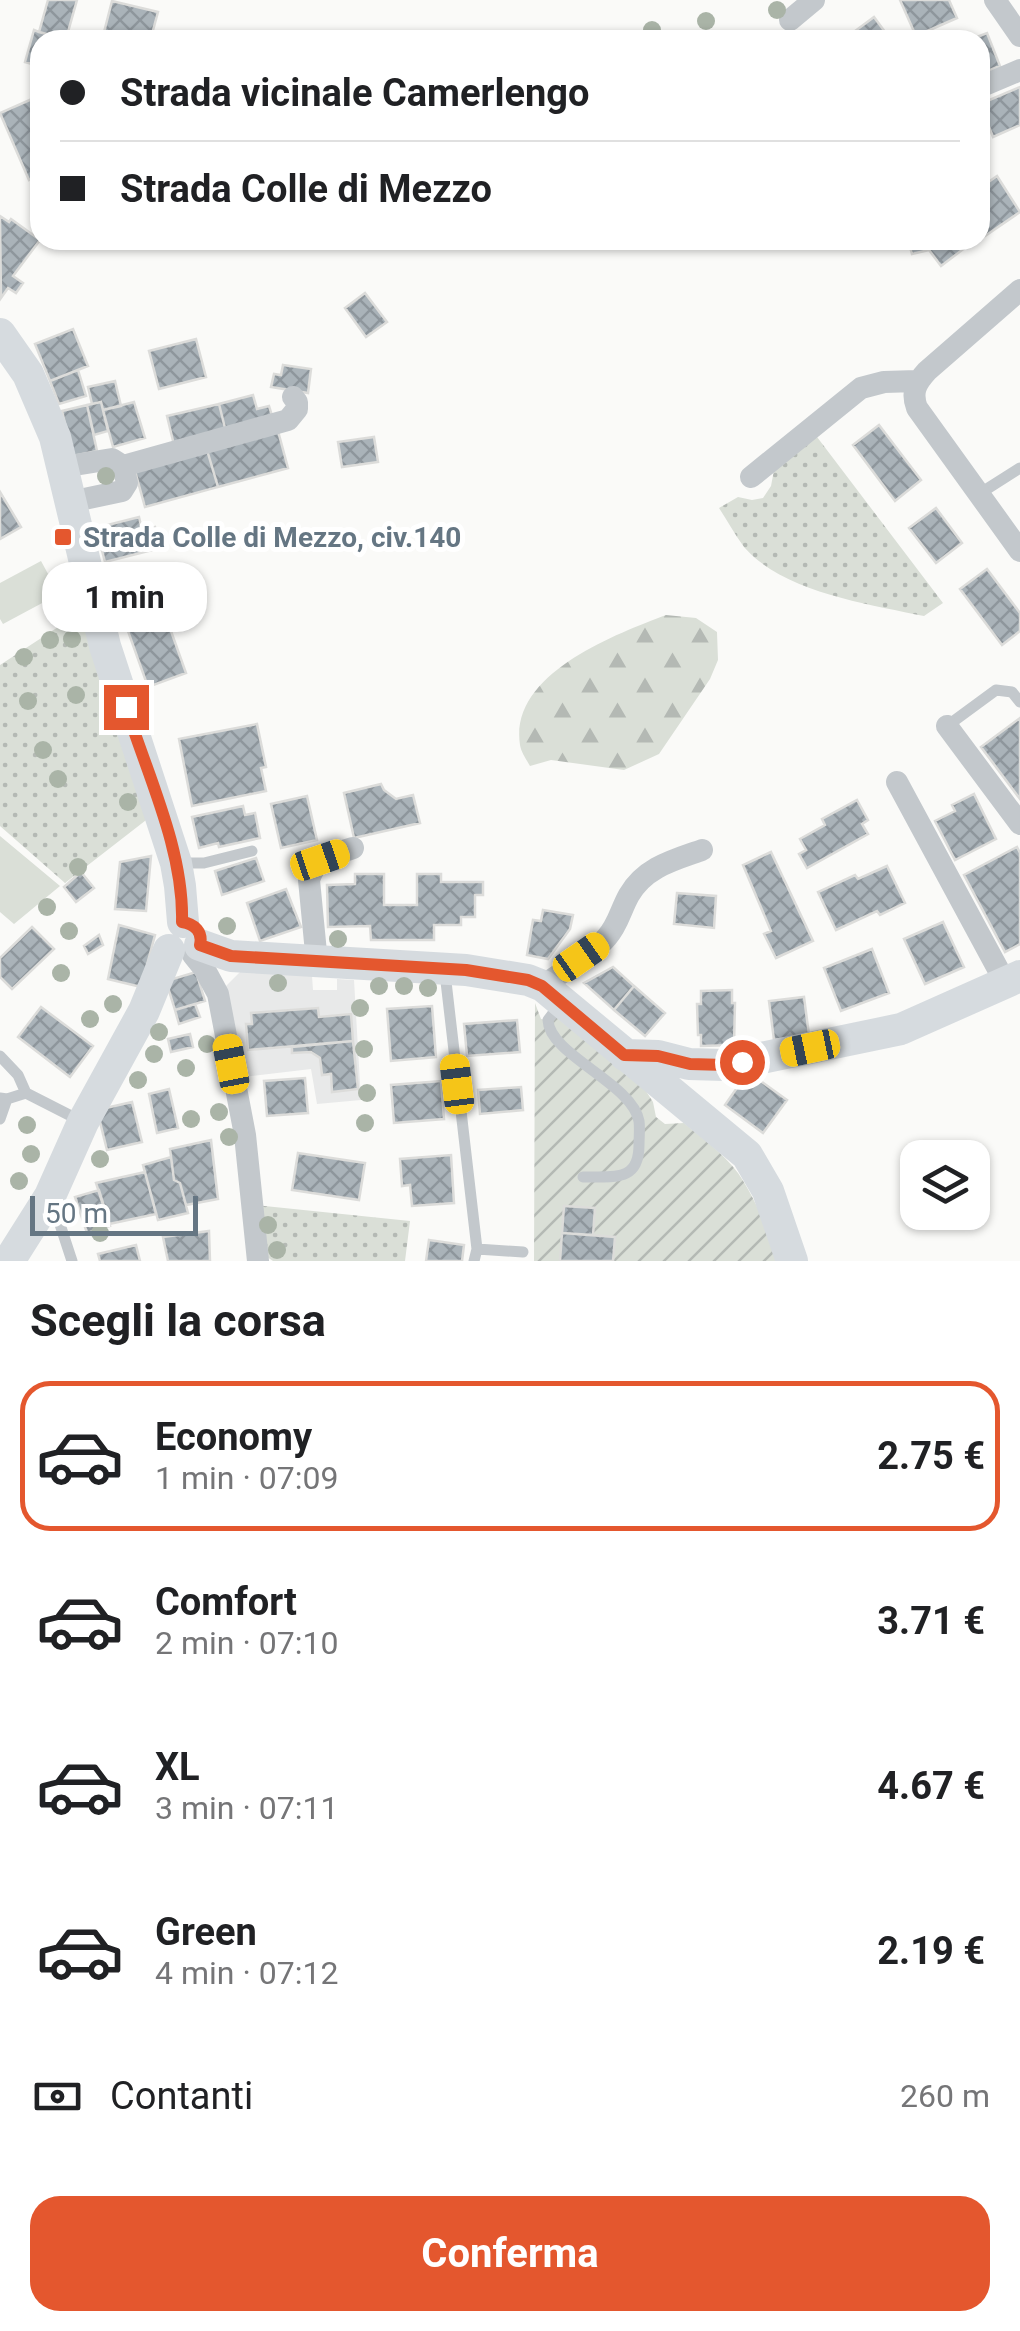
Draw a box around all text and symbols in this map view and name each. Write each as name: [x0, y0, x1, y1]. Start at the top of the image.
text: Strada vicinale Camerlengo: [120, 71, 589, 115]
text: Strada Colle di Mezzo: [120, 167, 492, 211]
place label: Strada Colle di Mezzo, civ.140: [83, 521, 461, 554]
marker: Strada Colle di Mezzo, civ.140: [52, 526, 74, 548]
callout: 1 min: [44, 562, 208, 632]
text: 1 min: [84, 578, 165, 616]
route end: [104, 685, 149, 730]
car: [287, 836, 353, 884]
car: [548, 928, 614, 986]
car: [778, 1027, 842, 1069]
car: [211, 1032, 251, 1096]
route start: [720, 1040, 765, 1085]
car: [438, 1052, 476, 1116]
map controls: [900, 1140, 990, 1230]
button: layers: [900, 1140, 990, 1230]
scale bar: [30, 1191, 198, 1236]
text: 50 m: [45, 1197, 108, 1230]
text: Scegli la corsa: [30, 1294, 326, 1347]
icon: car: [35, 1411, 125, 1501]
text: Economy: [155, 1415, 312, 1459]
text: 2.75 €: [877, 1434, 985, 1478]
text: 1 min · 07:09: [155, 1459, 338, 1497]
icon: car: [35, 1576, 125, 1666]
text: Comfort: [155, 1580, 297, 1624]
text: 3.71 €: [877, 1599, 985, 1643]
text: 2 min · 07:10: [155, 1624, 338, 1662]
icon: car: [35, 1741, 125, 1831]
text: XL: [155, 1745, 200, 1789]
text: 4.67 €: [877, 1764, 985, 1808]
text: 3 min · 07:11: [155, 1789, 338, 1827]
icon: car: [35, 1906, 125, 1996]
text: Green: [155, 1910, 257, 1954]
text: 2.19 €: [877, 1929, 985, 1973]
text: 4 min · 07:12: [155, 1954, 338, 1992]
icon: cash: [30, 2069, 85, 2124]
text: Contanti: [110, 2074, 253, 2118]
text: 260 m: [900, 2077, 990, 2115]
button: Conferma: [30, 2196, 990, 2311]

